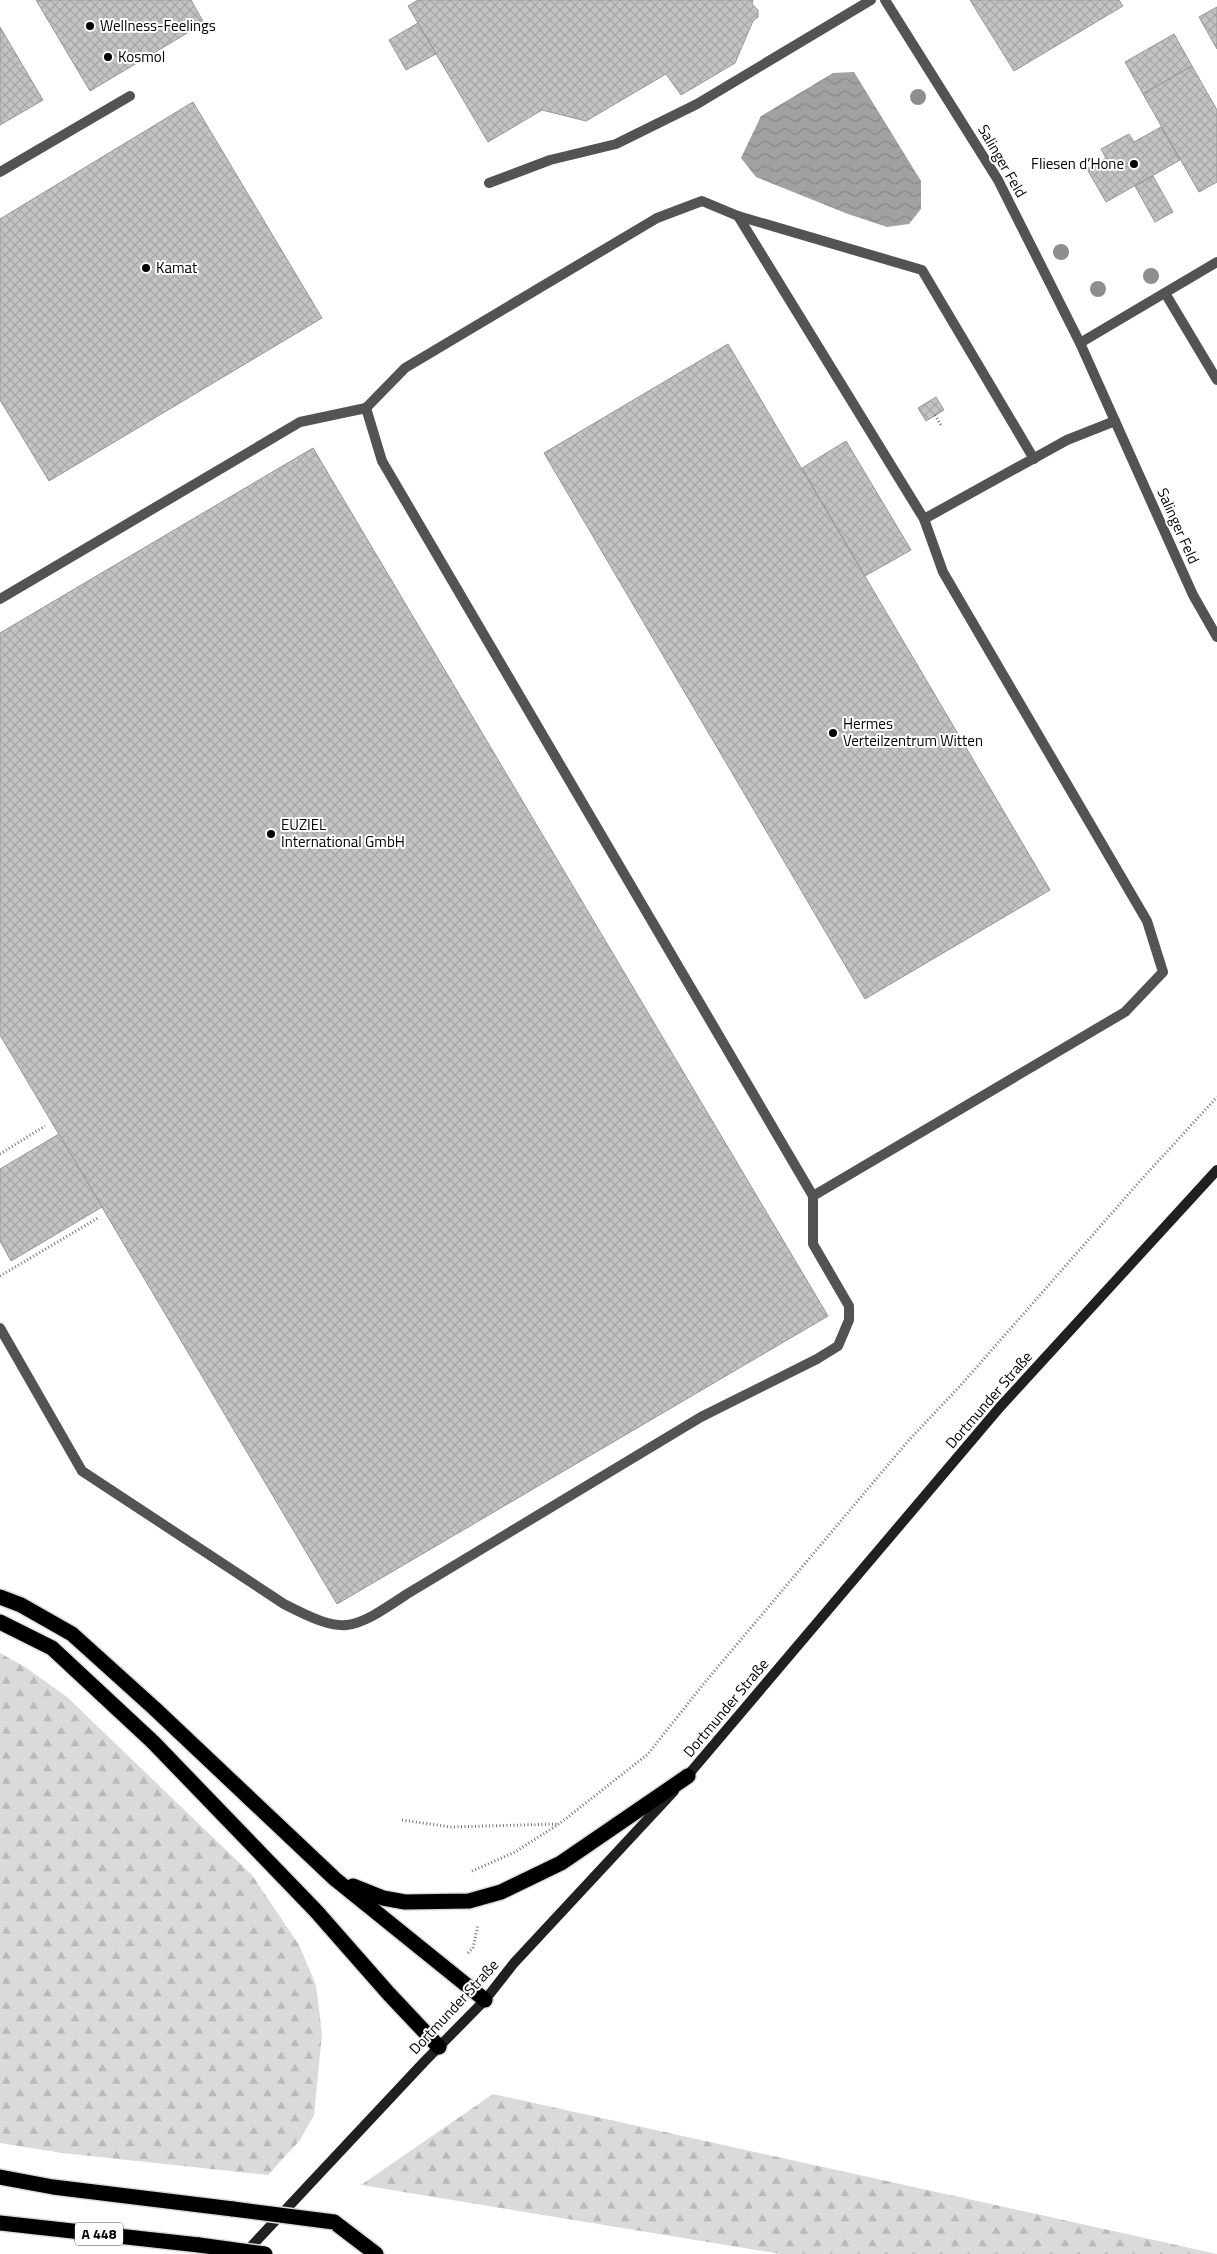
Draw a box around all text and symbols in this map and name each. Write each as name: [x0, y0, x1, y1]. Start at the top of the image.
place label: Wellness-Feelings: [100, 14, 216, 37]
marker: Wellness-Feelings: [84, 20, 96, 32]
place label: Kosmol: [118, 45, 165, 68]
marker: Kosmol: [102, 51, 114, 63]
street label: Salinger Feld: [972, 120, 1033, 201]
place label: Fliesen d’Hone: [1031, 152, 1124, 175]
marker: Fliesen d’Hone: [1128, 158, 1140, 170]
place label: Kamat: [156, 256, 198, 279]
marker: Kamat: [140, 262, 152, 274]
street label: Salinger Feld: [1152, 484, 1205, 567]
place label: Hermes Verteilzentrum Witten: [843, 712, 983, 752]
marker: Hermes Verteilzentrum Witten: [827, 727, 839, 739]
place label: EUZIEL International GmbH: [281, 813, 405, 853]
marker: EUZIEL International GmbH: [265, 828, 277, 840]
street label: Dortmunder Straße: [940, 1346, 1038, 1454]
street label: Dortmunder Straße: [677, 1653, 774, 1762]
street label: Dortmunder Straße: [403, 1954, 504, 2059]
road number: A 448: [75, 2222, 123, 2246]

